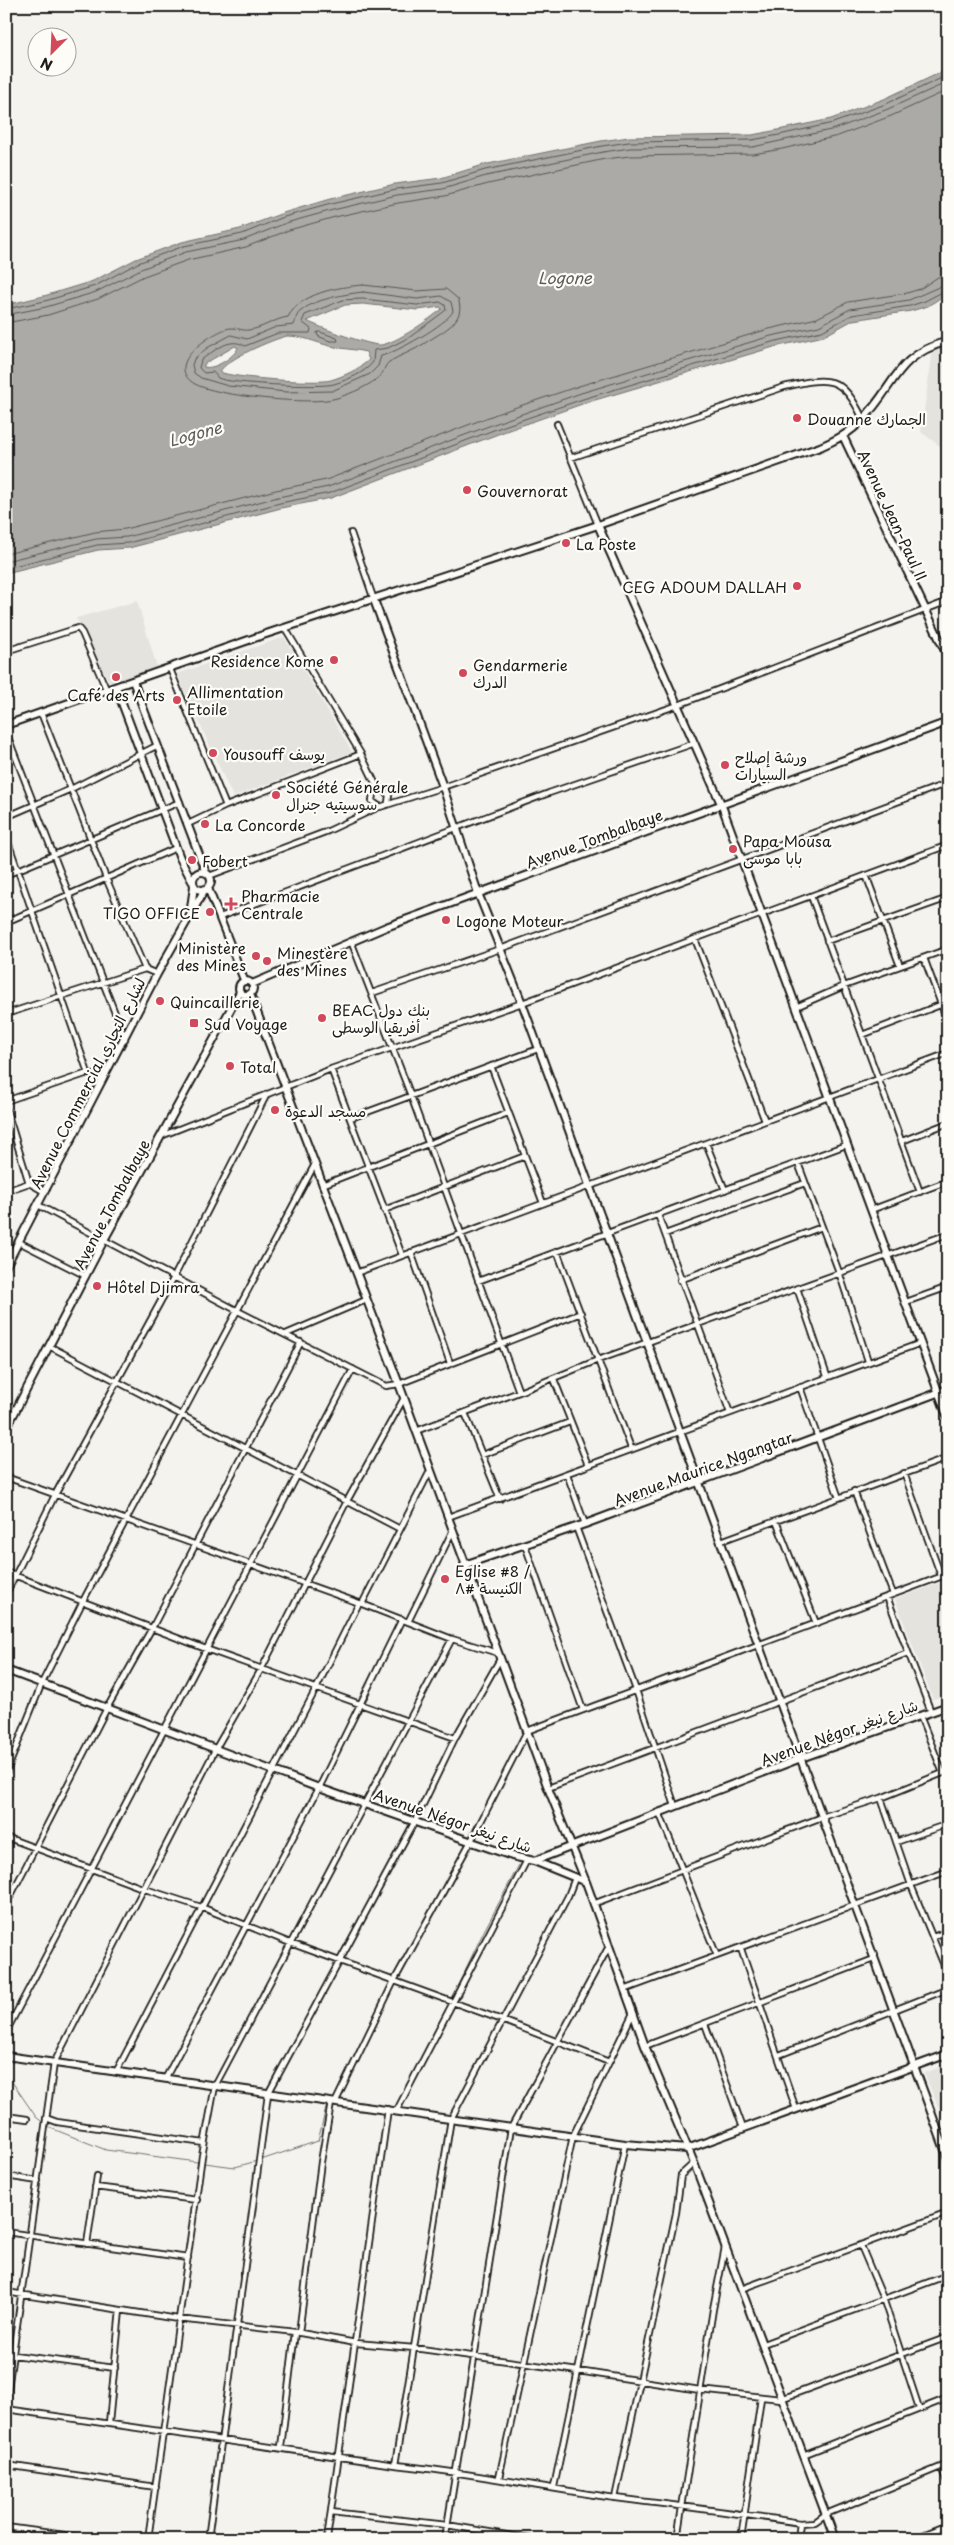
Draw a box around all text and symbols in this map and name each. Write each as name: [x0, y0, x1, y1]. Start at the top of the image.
north arrow: [28, 28, 78, 78]
text: N: [37, 52, 56, 76]
water label: Logone: [538, 265, 593, 289]
place label: Douanne الجمارك: [807, 407, 926, 430]
marker: Douanne الجمارك: [791, 412, 803, 424]
water label: Logone: [166, 414, 225, 452]
street label: Avenue Jean-Paul II: [853, 446, 933, 584]
place label: Gouvernorat: [477, 479, 568, 502]
marker: Gouvernorat: [461, 484, 473, 496]
place label: La Poste: [576, 532, 636, 555]
marker: La Poste: [560, 537, 572, 549]
place label: CEG ADOUM DALLAH: [622, 575, 787, 598]
marker: CEG ADOUM DALLAH: [791, 580, 803, 592]
place label: Residence Kome: [210, 649, 324, 672]
place label: Gendarmerie الدرك: [473, 653, 568, 693]
marker: Residence Kome: [328, 654, 340, 666]
marker: Gendarmerie الدرك: [457, 667, 469, 679]
marker: Café des Arts: [110, 671, 122, 683]
place label: Allimentation Etoile: [187, 680, 284, 720]
place label: Café des Arts: [67, 683, 165, 706]
marker: Allimentation Etoile: [171, 694, 183, 706]
place label: Yousouff يوسف: [223, 742, 325, 765]
place label: ورشة إصلاح السيارات: [735, 745, 807, 785]
marker: Yousouff يوسف: [207, 747, 219, 759]
marker: ورشة إصلاح السيارات: [719, 759, 731, 771]
place label: Société Générale سوسيتيه جنرال: [286, 775, 408, 815]
marker: Société Générale سوسيتيه جنرال: [270, 789, 282, 801]
street label: Avenue Tombalbaye: [522, 803, 666, 873]
place label: La Concorde: [215, 813, 305, 836]
marker: La Concorde: [199, 818, 211, 830]
place label: Papa Mousa بابا موسى: [743, 829, 832, 869]
marker: Papa Mousa بابا موسى: [727, 843, 739, 855]
place label: Fobert: [202, 849, 248, 872]
marker: Fobert: [186, 854, 198, 866]
place label: Pharmacie Centrale: [241, 884, 320, 924]
marker: Pharmacie Centrale: [225, 898, 237, 910]
place label: TIGO OFFICE: [103, 901, 200, 924]
marker: TIGO OFFICE: [204, 906, 216, 918]
place label: Logone Moteur: [456, 909, 564, 932]
marker: Logone Moteur: [440, 914, 452, 926]
place label: Ministère des Mines: [176, 936, 246, 976]
place label: Minestère des Mines: [277, 941, 348, 981]
marker: Ministère des Mines: [250, 950, 262, 962]
marker: Minestère des Mines: [261, 955, 273, 967]
street label: Avenue Commercial لشارع التجاري: [24, 973, 151, 1193]
place label: Quincaillerie: [170, 990, 260, 1013]
marker: Quincaillerie: [154, 995, 166, 1007]
place label: BEAC بنك دول أفريقيا الوسطى: [332, 998, 430, 1038]
place label: Sud Voyage: [204, 1012, 287, 1035]
marker: BEAC بنك دول أفريقيا الوسطى: [316, 1012, 328, 1024]
marker: Sud Voyage: [188, 1017, 200, 1029]
place label: Total: [240, 1055, 276, 1078]
marker: Total: [224, 1060, 236, 1072]
place label: مسجد الدعوة: [285, 1099, 366, 1122]
marker: مسجد الدعوة: [269, 1104, 281, 1116]
street label: Avenue Tombalbaye: [67, 1135, 155, 1273]
place label: Hôtel Djimra: [107, 1275, 200, 1298]
marker: Hôtel Djimra: [91, 1280, 103, 1292]
street label: Avenue Maurice Ngangtar: [610, 1425, 796, 1511]
place label: Eglise #8 / الكنيسة #٨: [455, 1559, 531, 1599]
marker: Eglise #8 / الكنيسة #٨: [439, 1573, 451, 1585]
street label: Avenue Négor شارع نيغر: [757, 1693, 921, 1771]
street label: Avenue Négor شارع نيغر: [371, 1782, 535, 1858]

